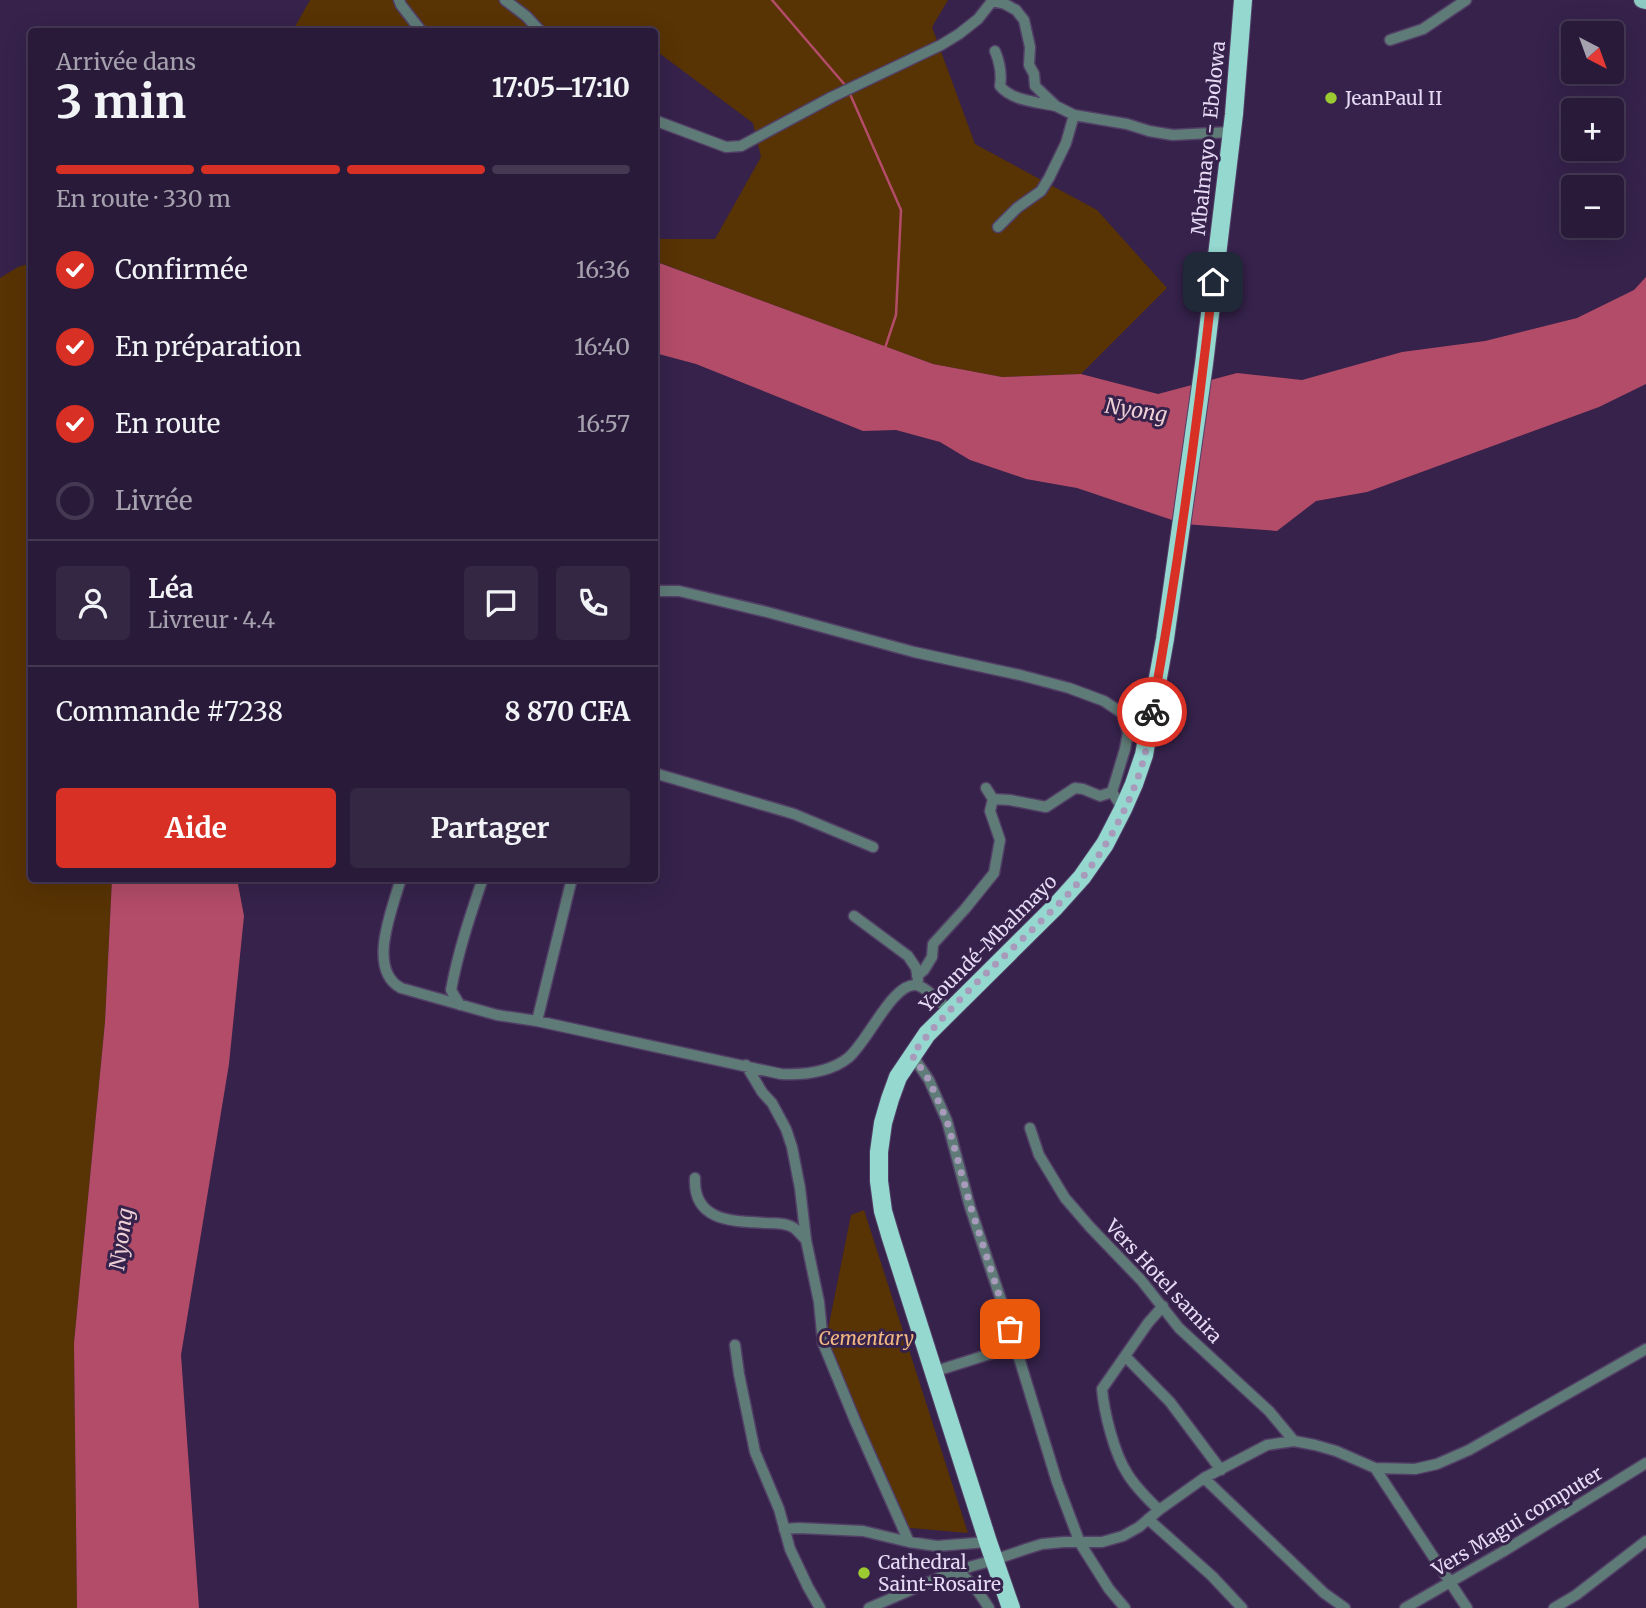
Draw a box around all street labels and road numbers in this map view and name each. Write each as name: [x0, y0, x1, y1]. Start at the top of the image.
street label: Mbalmayo - Ebolowa: [1186, 40, 1230, 236]
street label: Yaoundé-Mbalmayo: [914, 869, 1062, 1017]
street label: Vers Hotel samira: [1100, 1213, 1227, 1348]
street label: Vers Magui computer: [1427, 1460, 1607, 1582]

